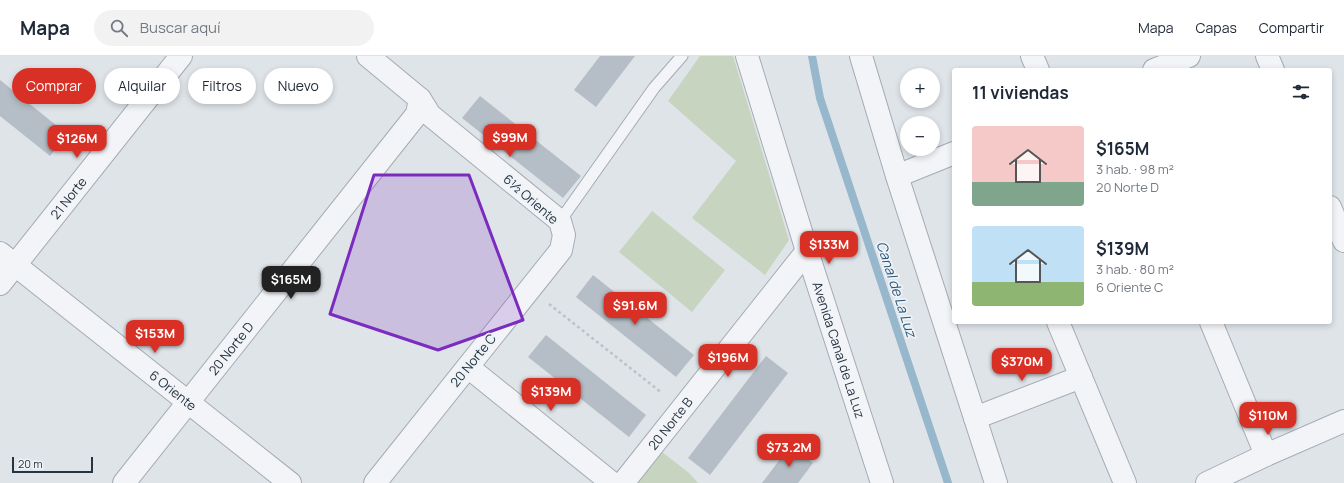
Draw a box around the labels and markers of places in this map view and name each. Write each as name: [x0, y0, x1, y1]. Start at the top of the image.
pin: $99M: [486, 124, 534, 158]
pin: $126M: [49, 125, 105, 159]
pin: $133M: [801, 231, 857, 265]
pin: $165M: [263, 266, 319, 300]
pin: $91.6M: [602, 292, 668, 326]
pin: $153M: [127, 320, 183, 354]
pin: $196M: [700, 344, 756, 378]
pin: $370M: [994, 348, 1050, 382]
pin: $139M: [523, 378, 579, 412]
pin: $110M: [1240, 402, 1296, 436]
pin: $73.2M: [756, 434, 822, 468]

